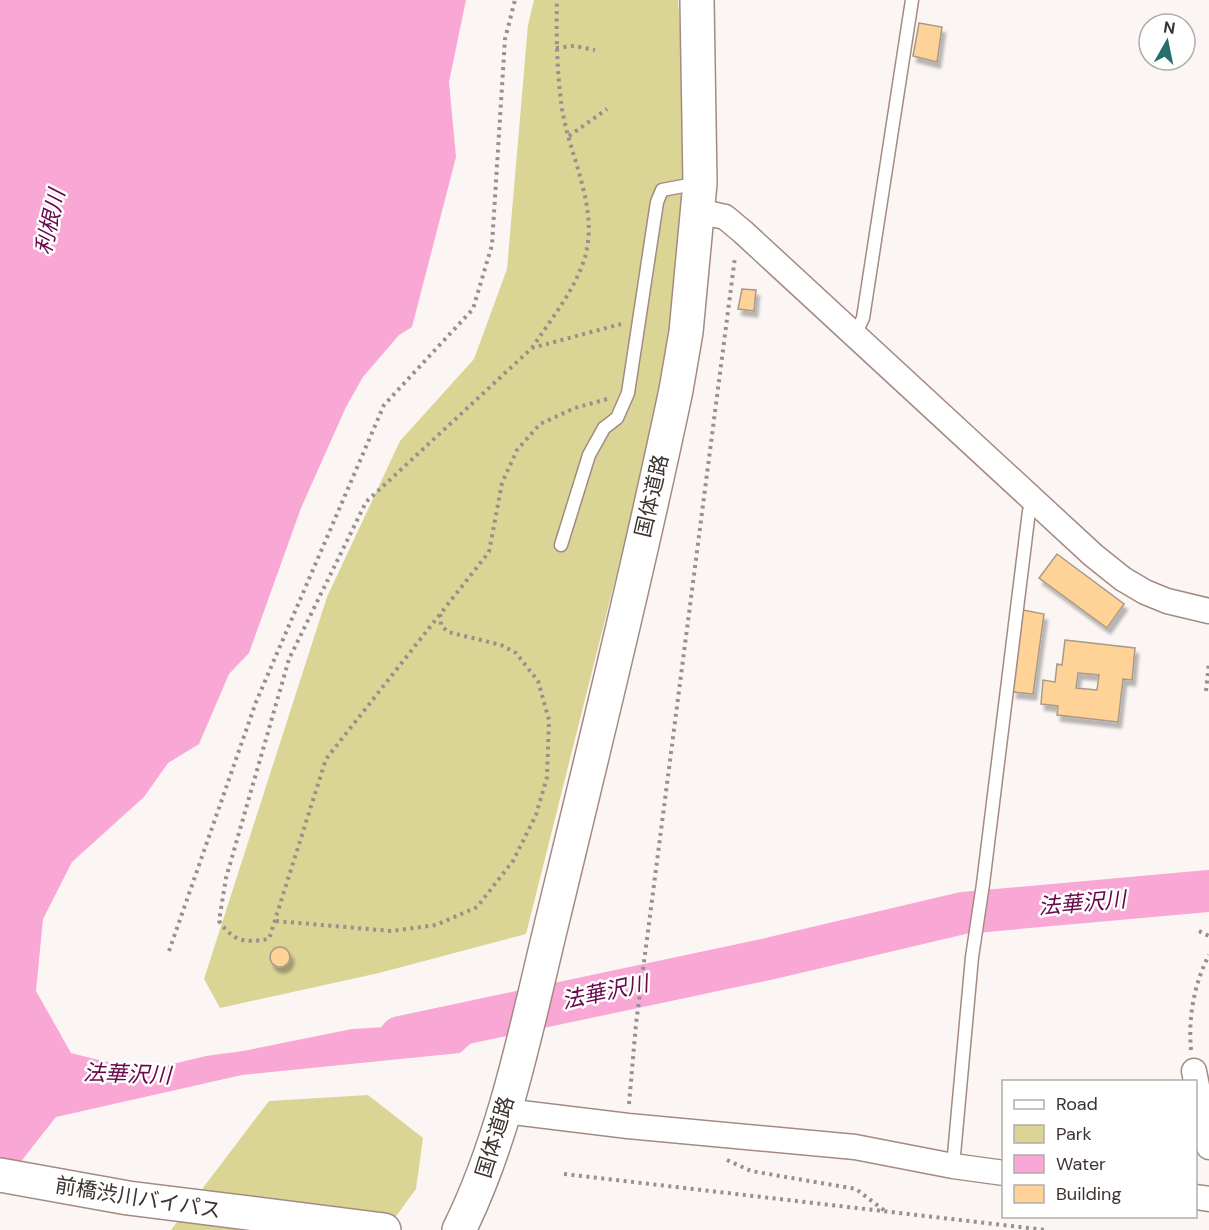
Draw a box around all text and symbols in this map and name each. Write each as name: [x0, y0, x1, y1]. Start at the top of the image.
north arrow: [1137, 12, 1197, 72]
text: N: [1162, 16, 1177, 39]
water label: 利根川: [28, 185, 72, 257]
street label: 国体道路: [629, 452, 675, 540]
water label: 法華沢川: [1037, 885, 1129, 921]
water label: 法華沢川: [559, 968, 653, 1015]
water label: 法華沢川: [83, 1058, 173, 1090]
legend: [1002, 1080, 1197, 1218]
text: Road: [1056, 1092, 1098, 1116]
street label: 国体道路: [469, 1093, 521, 1181]
text: Park: [1056, 1122, 1092, 1146]
text: Water: [1056, 1152, 1106, 1176]
street label: 前橋渋川バイパス: [53, 1171, 223, 1225]
text: Building: [1056, 1182, 1121, 1206]

